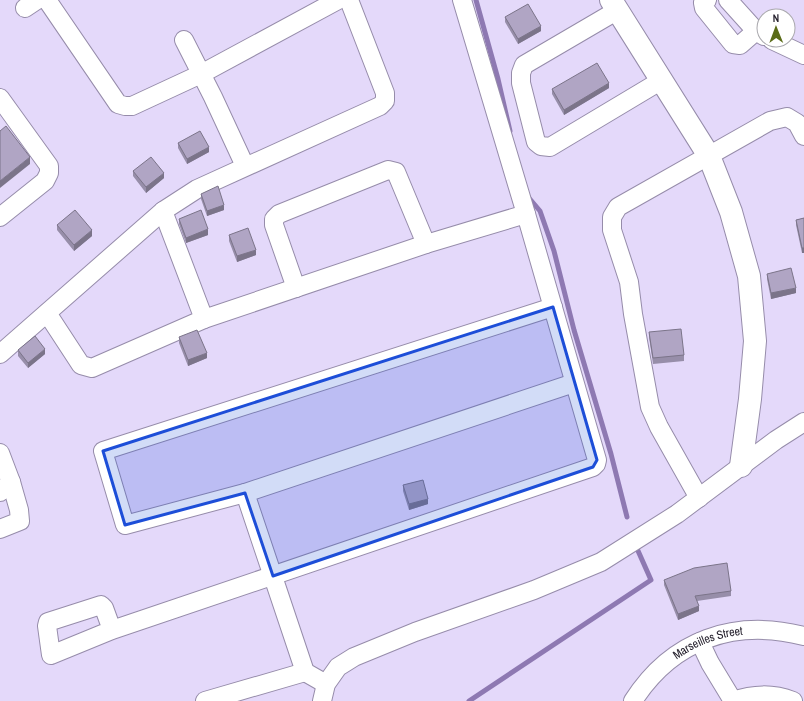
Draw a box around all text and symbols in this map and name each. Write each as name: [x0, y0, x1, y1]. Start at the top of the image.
north arrow: [756, 8, 796, 48]
text: N: [772, 11, 779, 25]
street label: Marseilles Street: [670, 623, 744, 663]

